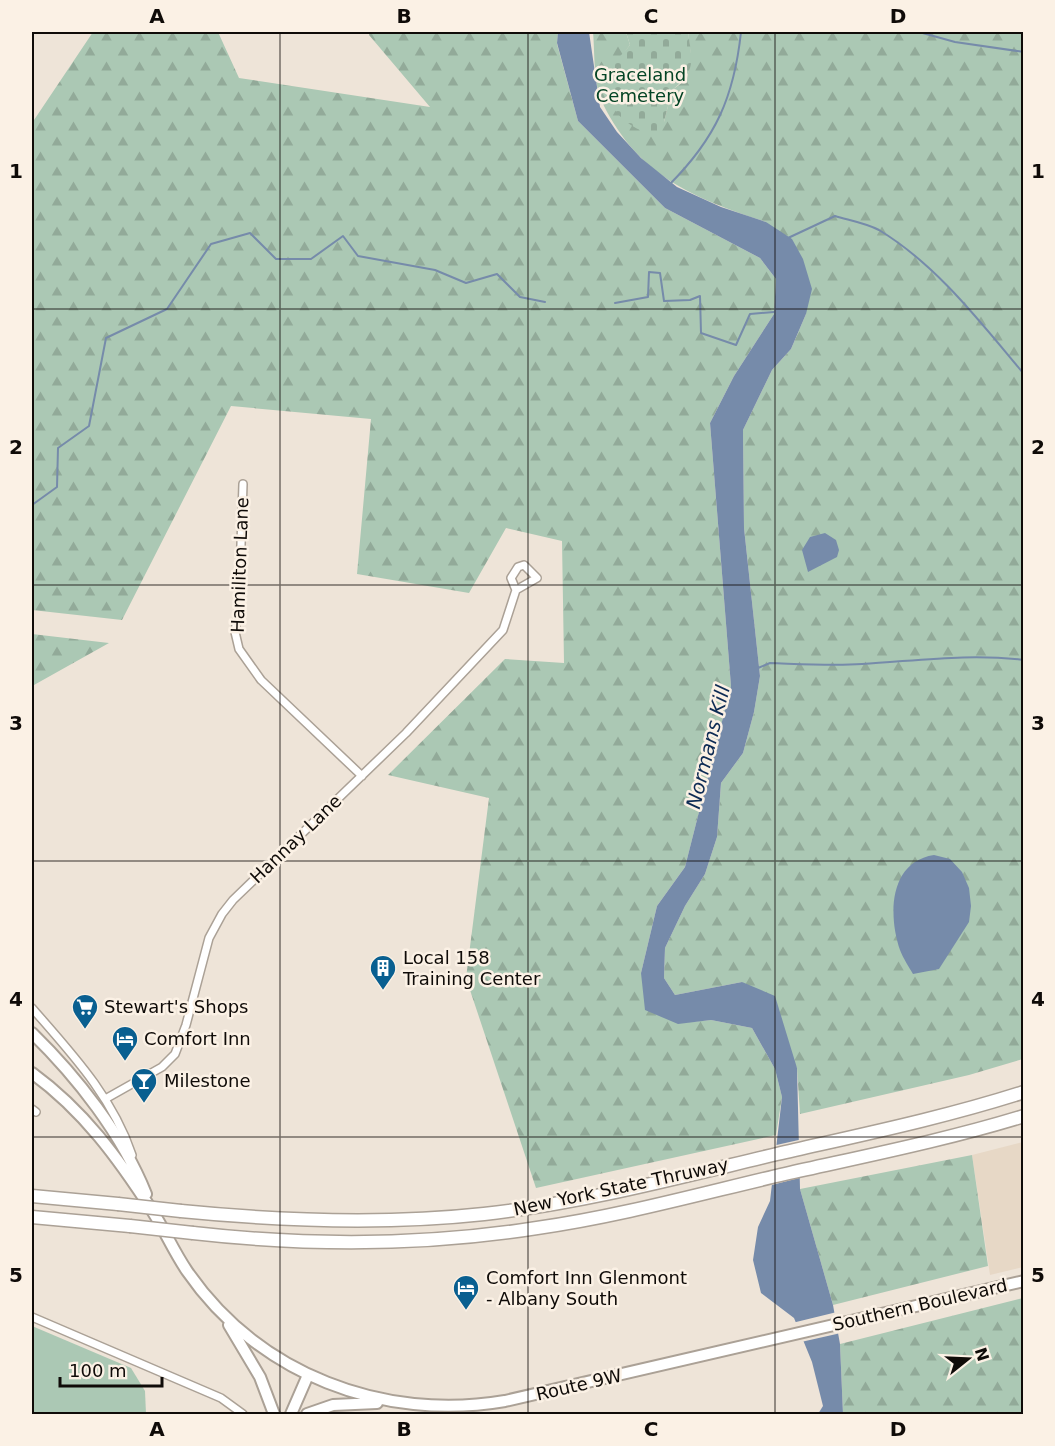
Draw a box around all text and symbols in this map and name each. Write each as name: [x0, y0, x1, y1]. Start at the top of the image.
text: A: [149, 4, 165, 28]
text: B: [396, 4, 412, 28]
text: C: [644, 4, 658, 28]
text: D: [890, 4, 906, 28]
park label: Graceland Cemetery: [594, 64, 686, 106]
text: 1: [9, 159, 23, 183]
text: 1: [1031, 159, 1045, 183]
text: 2: [9, 435, 23, 459]
text: 2: [1031, 435, 1045, 459]
street label: Hamiliton Lane: [227, 497, 252, 633]
water label: Normans Kill: [681, 682, 735, 811]
text: 3: [9, 711, 23, 735]
text: 3: [1031, 711, 1045, 735]
street label: Hannay Lane: [246, 790, 346, 887]
place label: Local 158 Training Center: [402, 947, 541, 989]
building icon: Local 158 Training Center: [368, 953, 398, 991]
text: 4: [9, 987, 23, 1011]
text: 4: [1031, 987, 1045, 1011]
supermarket icon: Stewart's Shops: [70, 992, 100, 1030]
place label: Stewart's Shops: [104, 996, 248, 1017]
hotel icon: Comfort Inn: [110, 1024, 140, 1062]
place label: Comfort Inn: [144, 1028, 251, 1049]
bar icon: Milestone: [129, 1066, 159, 1104]
place label: Milestone: [164, 1070, 251, 1091]
street label: New York State Thruway: [512, 1153, 731, 1220]
text: 5: [9, 1263, 23, 1287]
text: 5: [1031, 1263, 1045, 1287]
place label: Comfort Inn Glenmont - Albany South: [486, 1267, 687, 1309]
hotel icon: Comfort Inn Glenmont - Albany South: [451, 1273, 481, 1311]
street label: Southern Boulevard: [830, 1274, 1009, 1335]
north arrow: [938, 1329, 998, 1389]
text: N: [971, 1345, 993, 1364]
scale bar: [60, 1350, 162, 1388]
text: 100 m: [69, 1360, 127, 1381]
street label: Route 9W: [534, 1364, 624, 1405]
text: A: [149, 1417, 165, 1441]
text: B: [396, 1417, 412, 1441]
text: C: [644, 1417, 658, 1441]
text: D: [890, 1417, 906, 1441]

